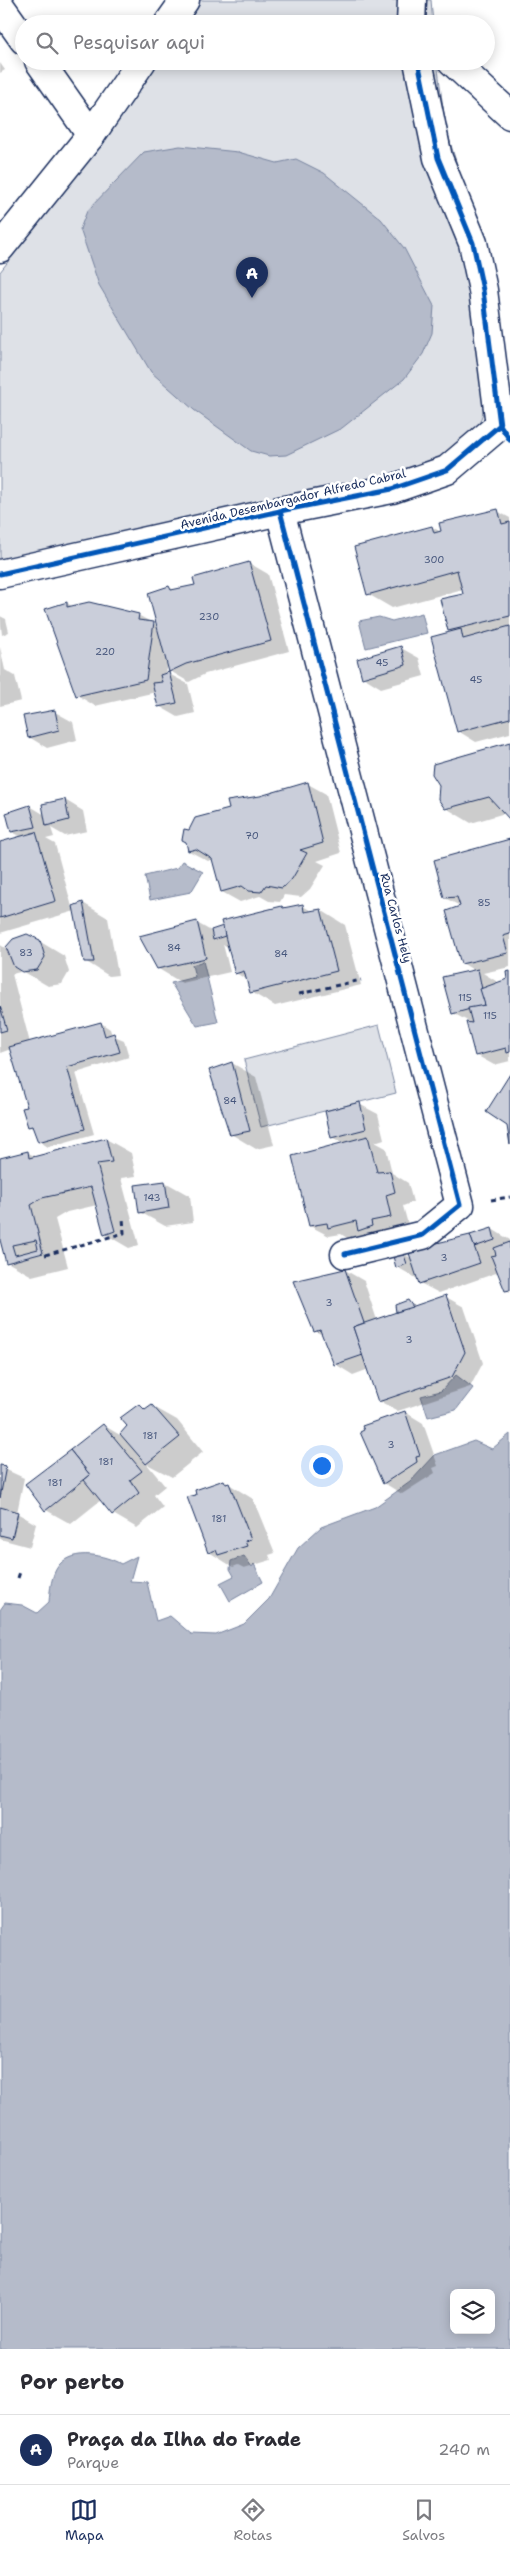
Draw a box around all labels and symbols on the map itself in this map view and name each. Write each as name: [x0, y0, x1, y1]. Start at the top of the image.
pin: A: [236, 257, 268, 298]
street label: Avenida Desembargador Alfredo Cabral: [179, 465, 408, 533]
house number: 300: [424, 553, 444, 566]
house number: 230: [199, 610, 219, 623]
house number: 220: [95, 645, 115, 658]
house number: 45: [376, 656, 388, 669]
house number: 45: [470, 673, 482, 686]
house number: 70: [245, 829, 259, 842]
street label: Rua Carlos Hely: [376, 871, 416, 965]
house number: 85: [478, 896, 490, 909]
house number: 84: [167, 941, 181, 954]
house number: 83: [19, 946, 33, 959]
house number: 84: [274, 947, 288, 960]
house number: 115: [458, 991, 472, 1004]
house number: 115: [483, 1009, 497, 1022]
house number: 84: [223, 1094, 237, 1107]
house number: 143: [143, 1191, 161, 1204]
house number: 3: [441, 1251, 448, 1264]
house number: 3: [326, 1296, 333, 1309]
house number: 3: [406, 1333, 413, 1346]
house number: 181: [143, 1429, 157, 1442]
house number: 3: [388, 1438, 395, 1451]
your location: [309, 1453, 335, 1479]
house number: 181: [99, 1455, 113, 1468]
house number: 181: [48, 1476, 62, 1489]
house number: 181: [212, 1512, 226, 1525]

